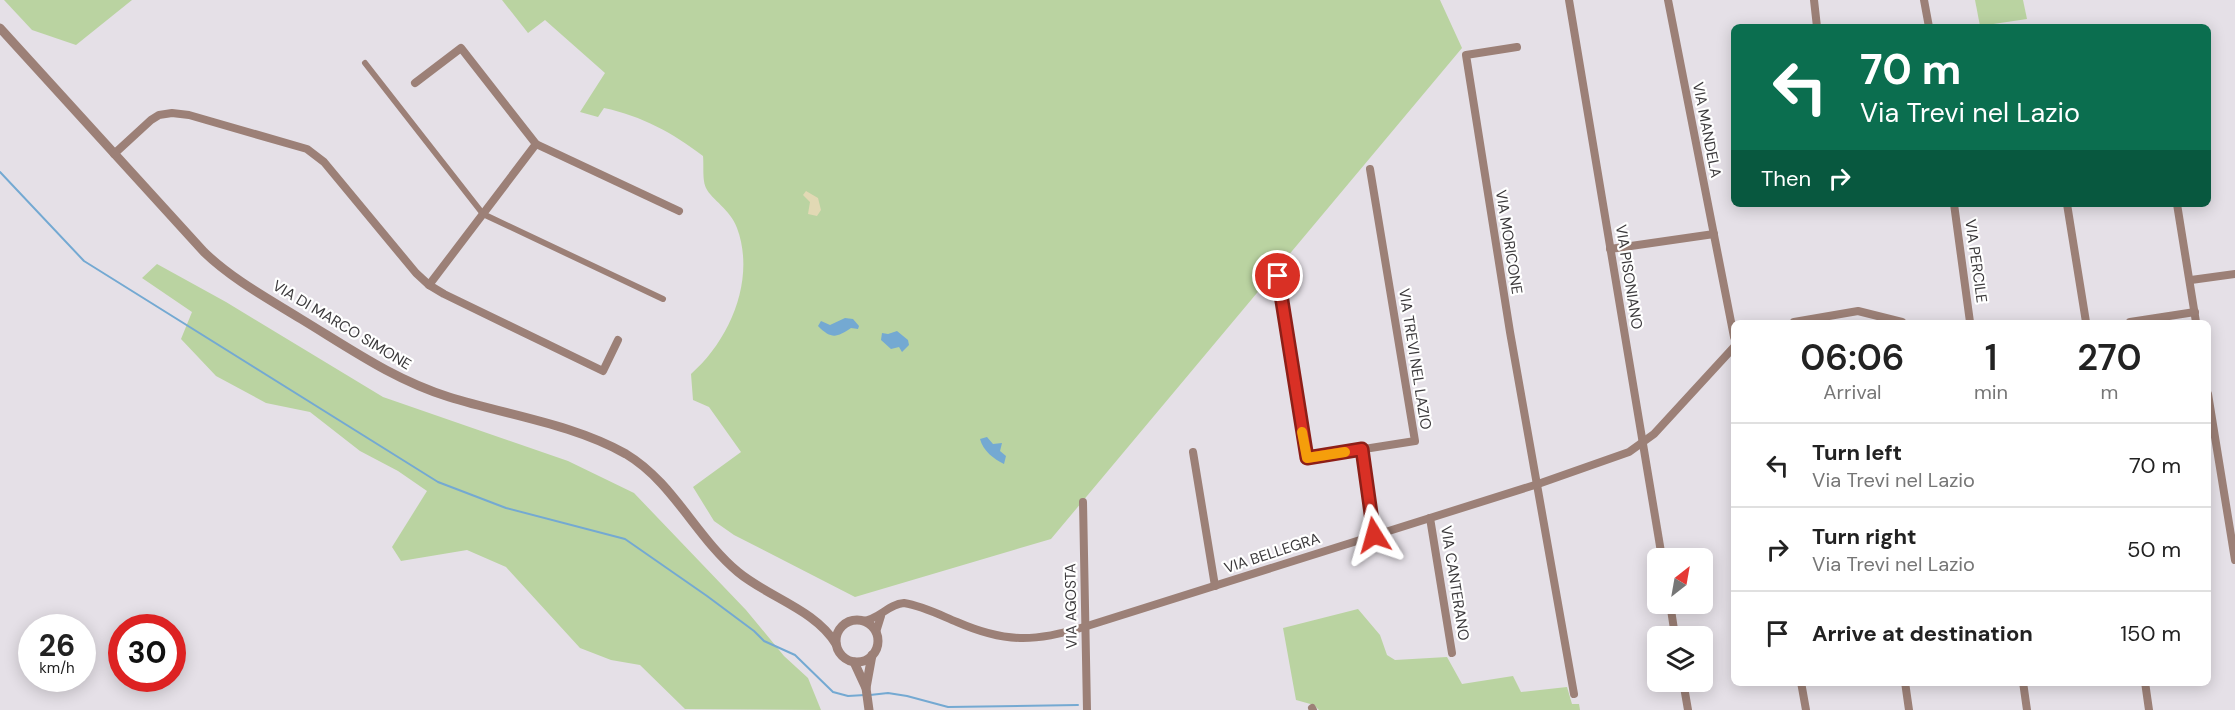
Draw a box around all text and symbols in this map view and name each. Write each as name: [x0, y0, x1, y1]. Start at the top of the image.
text: 70 m: [1860, 42, 1961, 97]
icon: left: [1761, 48, 1839, 126]
street label: VIA MANDELA: [1688, 80, 1726, 180]
text: Via Trevi nel Lazio: [1860, 95, 2080, 130]
icon: right: [1823, 162, 1856, 195]
text: Then: [1761, 164, 1811, 193]
street label: VIA MORICONE: [1491, 188, 1527, 296]
street label: VIA PERCILE: [1960, 218, 1992, 304]
street label: VIA PISONIANO: [1611, 223, 1647, 331]
pin: [1252, 250, 1303, 301]
icon: arrive: [1261, 259, 1294, 292]
street label: VIA DI MARCO SIMONE: [269, 276, 415, 374]
street label: VIA TREVI NEL LAZIO: [1394, 287, 1436, 431]
text: 06:06: [1800, 334, 1905, 381]
text: 1: [1985, 334, 1997, 381]
text: 270: [2077, 334, 2142, 381]
text: Arrival: [1823, 379, 1882, 405]
text: min: [1974, 379, 2008, 405]
text: m: [2101, 379, 2118, 405]
text: Turn left: [1812, 438, 1902, 467]
icon: left: [1761, 449, 1794, 482]
text: 70 m: [2129, 451, 2181, 480]
text: Via Trevi nel Lazio: [1812, 467, 1975, 493]
position arrow: [1342, 503, 1406, 567]
text: Turn right: [1812, 522, 1917, 551]
street label: VIA CANTERANO: [1436, 524, 1474, 642]
street label: VIA BELLEGRA: [1222, 528, 1322, 578]
icon: right: [1761, 533, 1794, 566]
text: 50 m: [2127, 535, 2181, 564]
north arrow: [1647, 548, 1713, 614]
map controls: [1647, 548, 1713, 692]
text: Via Trevi nel Lazio: [1812, 551, 1975, 577]
street label: VIA AGOSTA: [1060, 563, 1082, 649]
speed limit sign: 30: [108, 614, 186, 692]
icon: arrive: [1761, 617, 1794, 650]
text: Arrive at destination: [1812, 619, 2033, 648]
text: 150 m: [2120, 619, 2181, 648]
text: 26: [39, 626, 75, 665]
button: layers: [1647, 626, 1713, 692]
text: km/h: [39, 658, 75, 678]

